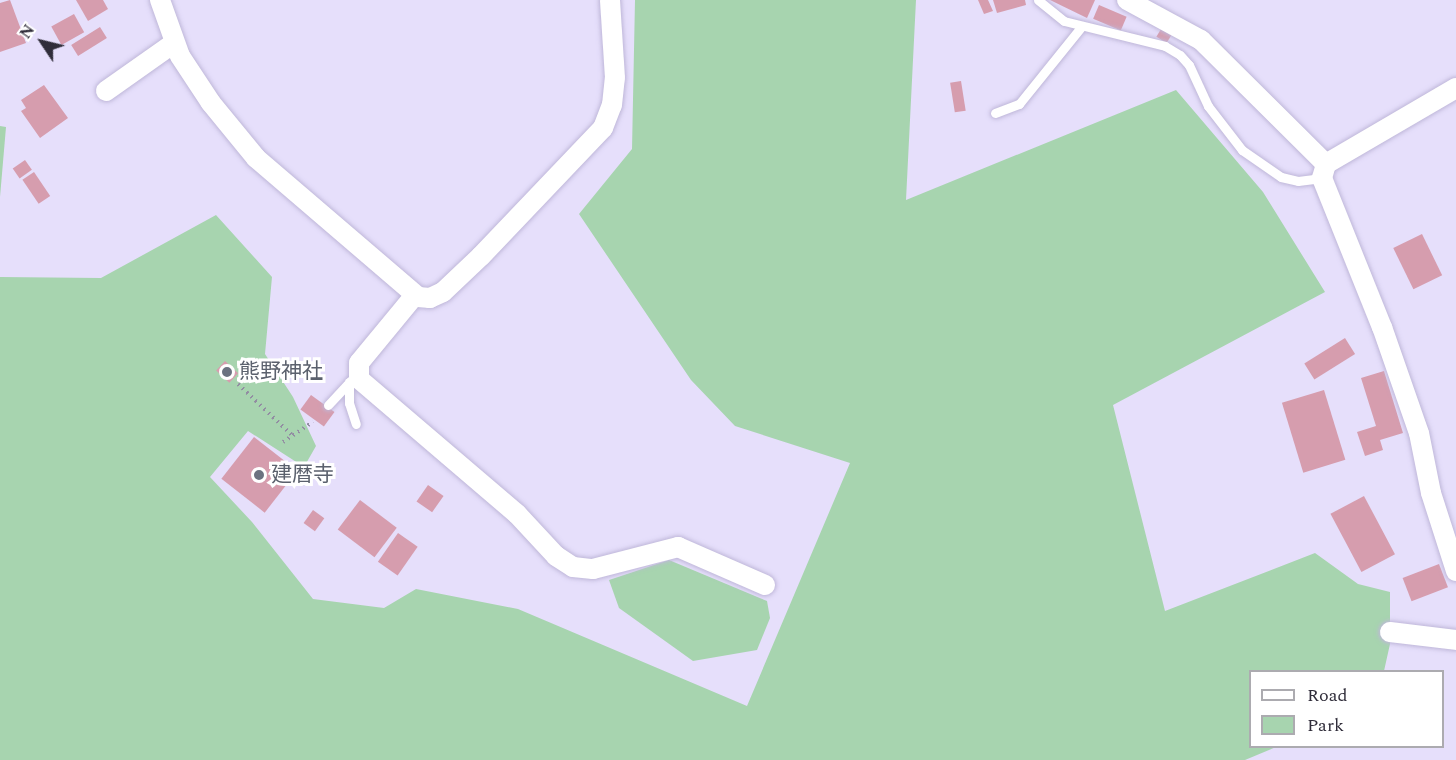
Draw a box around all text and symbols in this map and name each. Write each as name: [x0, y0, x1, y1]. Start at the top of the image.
north arrow: [12, 12, 72, 72]
text: N: [14, 19, 41, 44]
place label: 熊野神社: [239, 359, 323, 385]
marker: 熊野神社: [220, 365, 234, 379]
place label: 建暦寺: [271, 462, 334, 488]
marker: 建暦寺: [252, 468, 266, 482]
legend: [1249, 670, 1444, 748]
text: Road: [1307, 682, 1348, 709]
text: Park: [1307, 712, 1344, 739]

